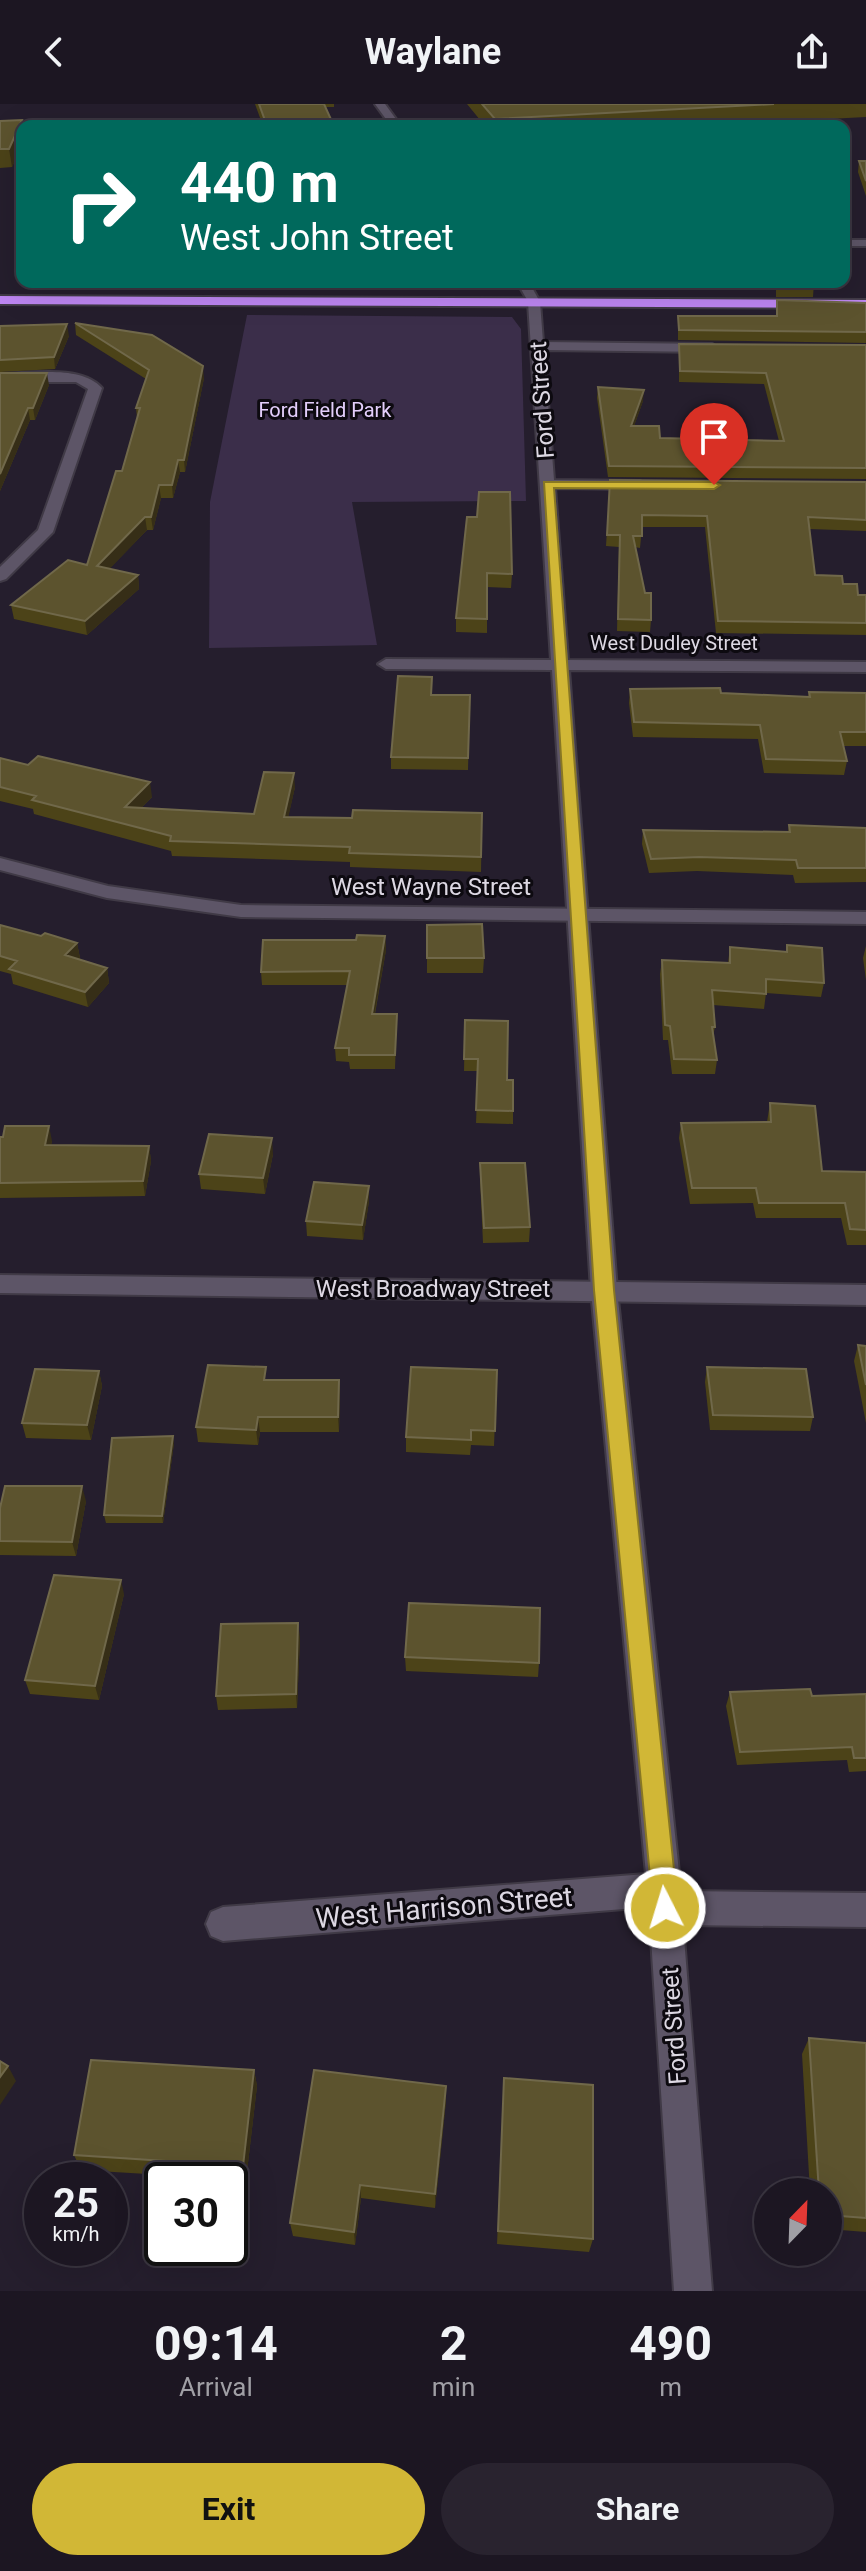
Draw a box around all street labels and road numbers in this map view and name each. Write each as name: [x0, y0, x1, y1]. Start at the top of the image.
street label: Ford Street: [524, 340, 560, 460]
street label: West Dudley Street: [590, 631, 758, 655]
street label: West Wayne Street: [331, 873, 531, 901]
street label: West Broadway Street: [316, 1275, 550, 1303]
street label: West Harrison Street: [314, 1880, 574, 1935]
street label: Ford Street: [656, 1966, 692, 2086]

